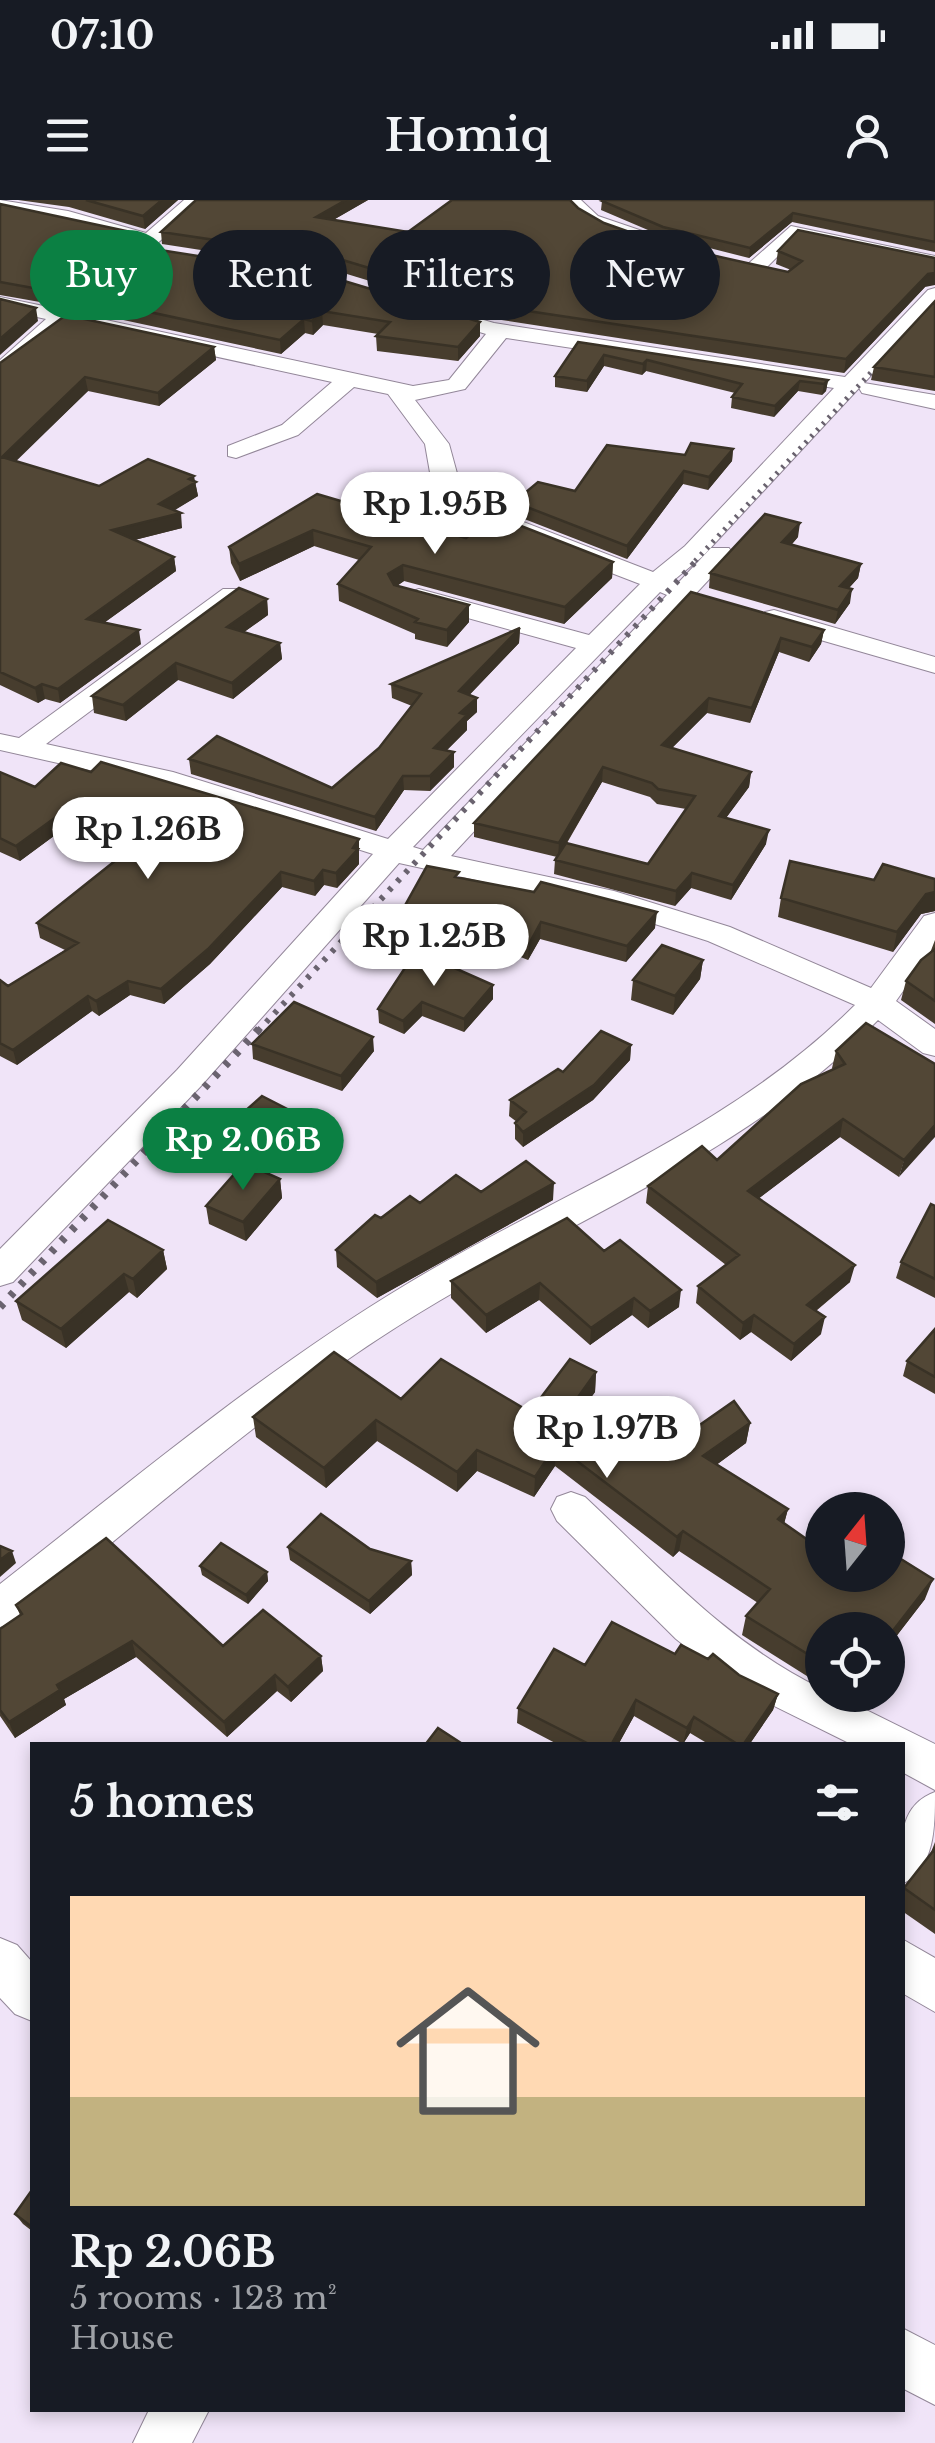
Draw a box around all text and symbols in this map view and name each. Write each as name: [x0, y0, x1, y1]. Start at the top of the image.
text: 07:10: [50, 12, 154, 59]
text: Homiq: [384, 107, 551, 163]
icon: menu: [40, 108, 95, 163]
icon: person: [840, 108, 895, 163]
chip: Buy: [30, 230, 173, 320]
chip: Rent: [193, 230, 347, 320]
chip: Filters: [367, 230, 550, 320]
chip: New: [570, 230, 720, 320]
pin: Rp 1.95B: [332, 472, 538, 557]
text: Rp 1.95B: [362, 484, 508, 524]
pin: Rp 1.26B: [45, 797, 251, 882]
text: Rp 1.26B: [74, 809, 222, 849]
pin: Rp 1.25B: [331, 904, 537, 989]
text: Rp 1.25B: [362, 916, 506, 956]
pin: Rp 2.06B: [140, 1108, 346, 1193]
text: Rp 2.06B: [165, 1120, 321, 1160]
pin: Rp 1.97B: [504, 1396, 710, 1481]
text: Rp 1.97B: [536, 1408, 678, 1448]
north arrow: [805, 1492, 905, 1592]
map controls: [805, 1492, 905, 1712]
button: locate: [805, 1612, 905, 1712]
icon: filters: [810, 1775, 865, 1830]
text: 5 homes: [70, 1776, 254, 1828]
icon: home: [378, 1961, 558, 2141]
text: Rp 2.06B: [70, 2226, 276, 2278]
text: 5 rooms · 123 m²: [70, 2278, 337, 2318]
text: House: [70, 2318, 174, 2358]

